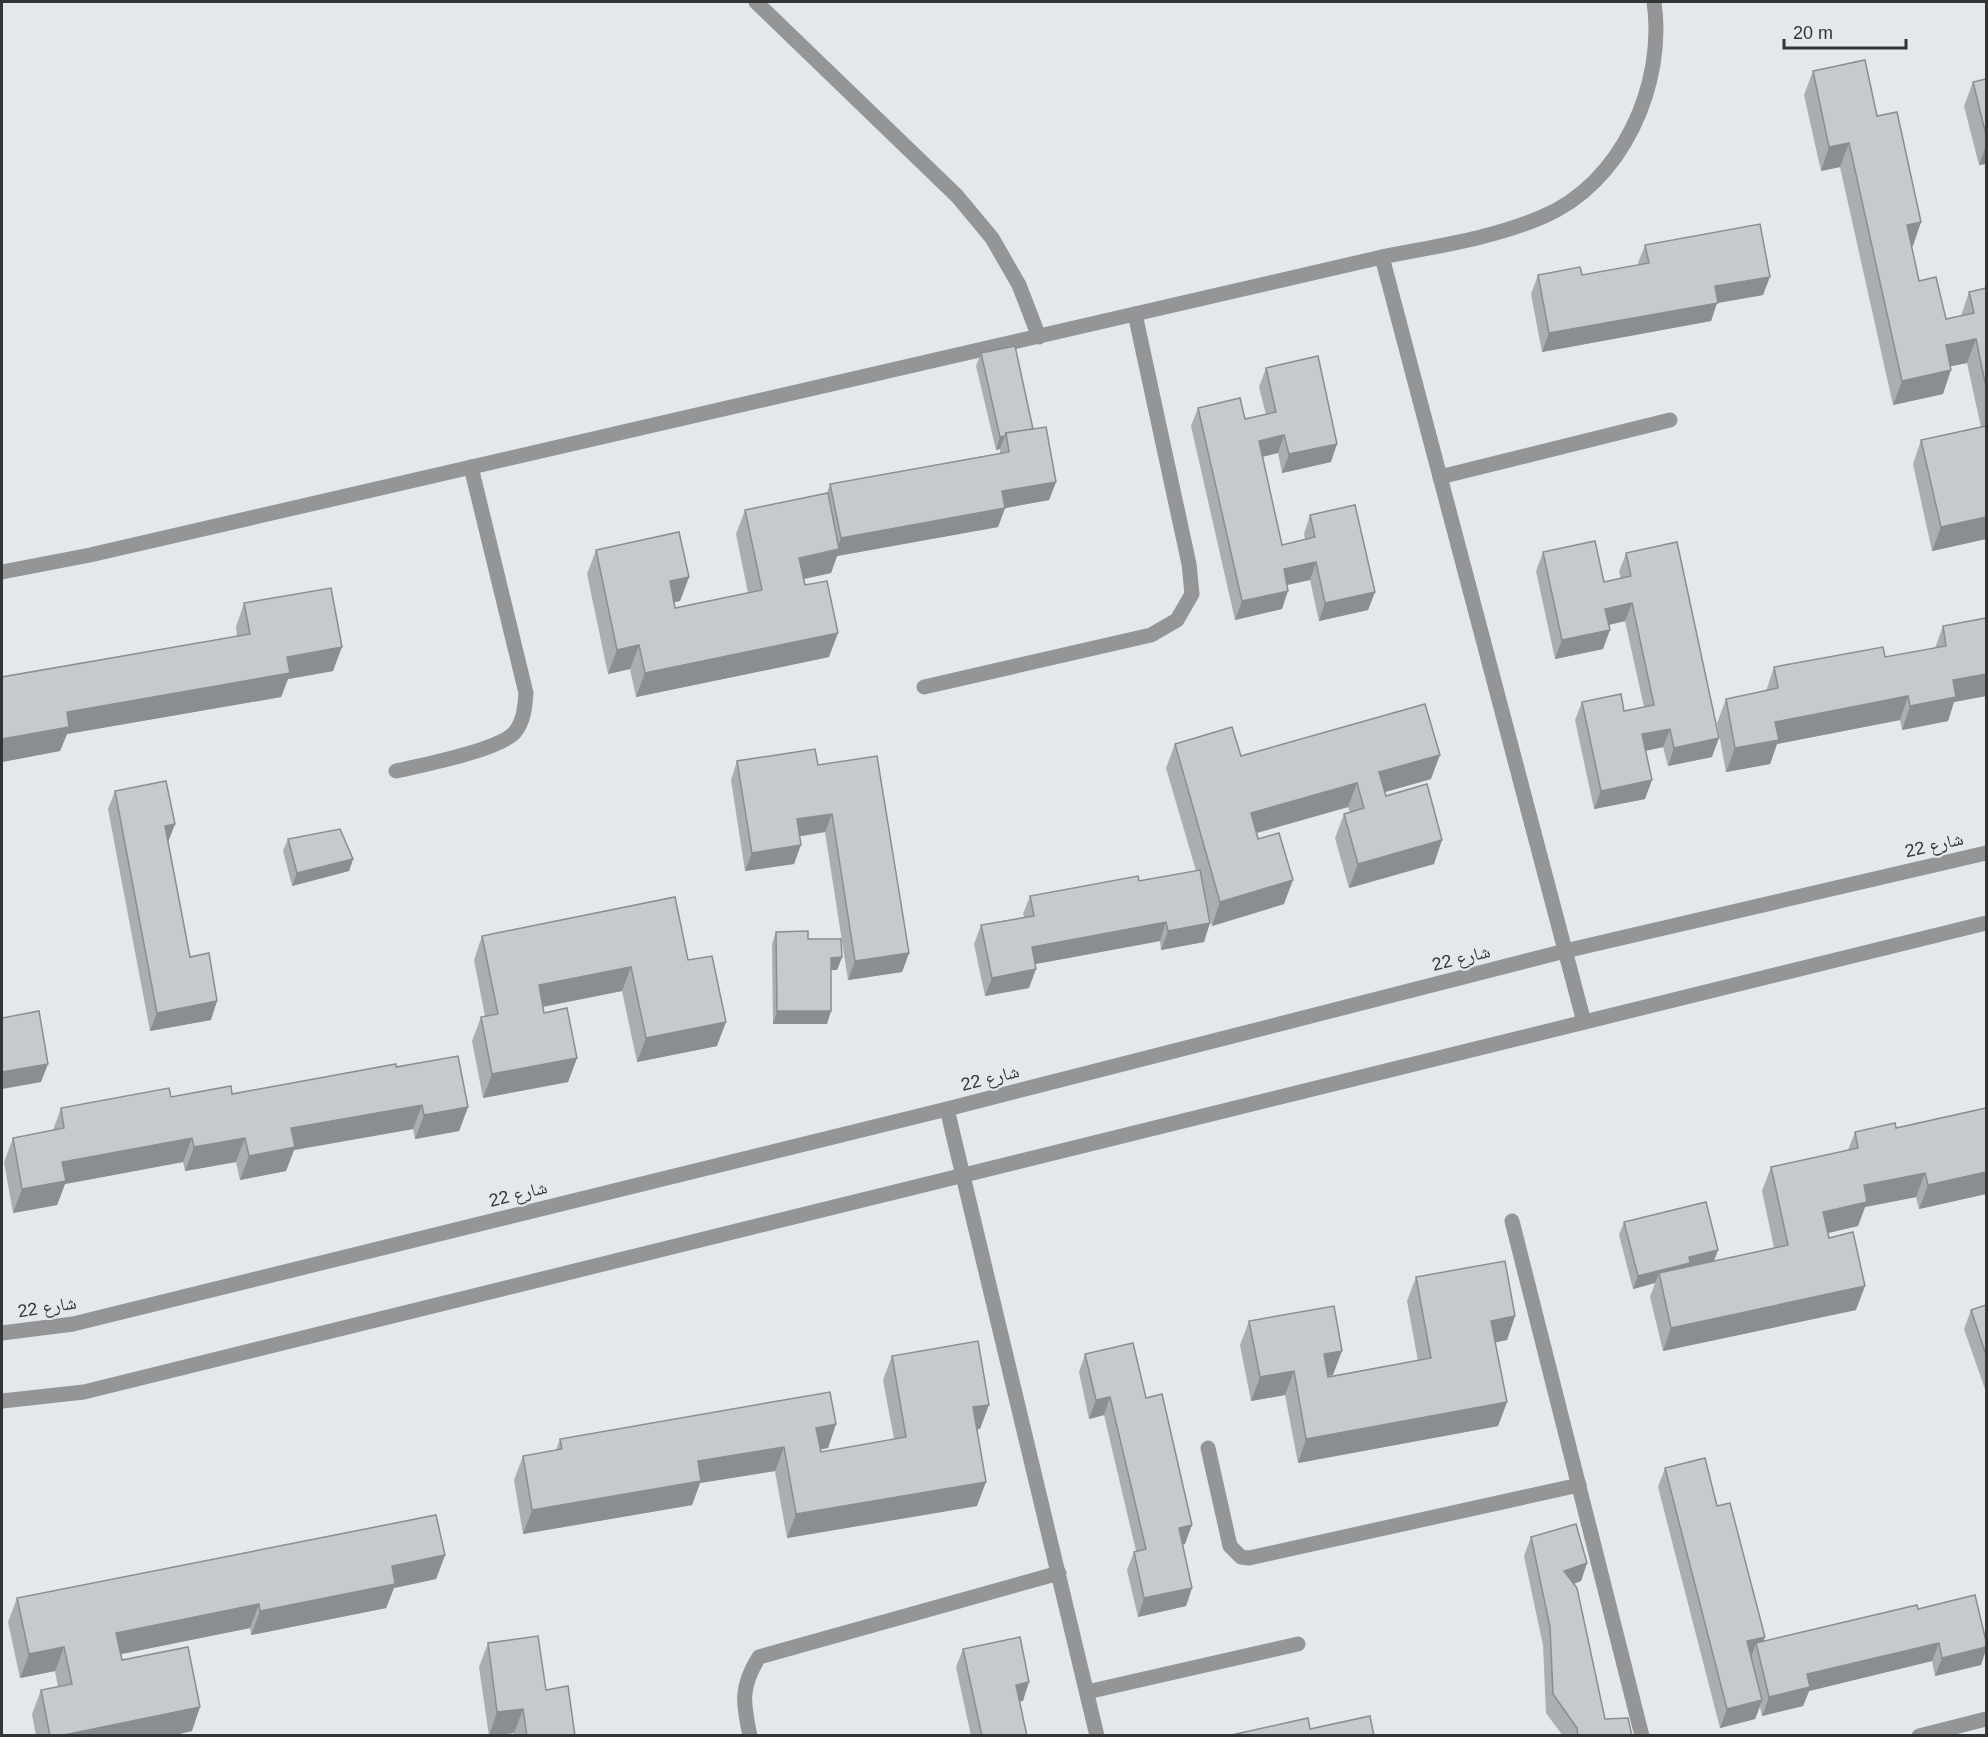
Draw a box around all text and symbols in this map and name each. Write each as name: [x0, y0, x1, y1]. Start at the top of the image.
scale bar: [1784, 12, 1906, 50]
text: 20 m: [1793, 23, 1833, 43]
street label: شارع 22: [1903, 829, 1965, 862]
street label: شارع 22: [1430, 941, 1492, 976]
street label: شارع 22: [959, 1061, 1021, 1096]
street label: شارع 22: [487, 1177, 549, 1212]
street label: شارع 22: [16, 1292, 78, 1323]

